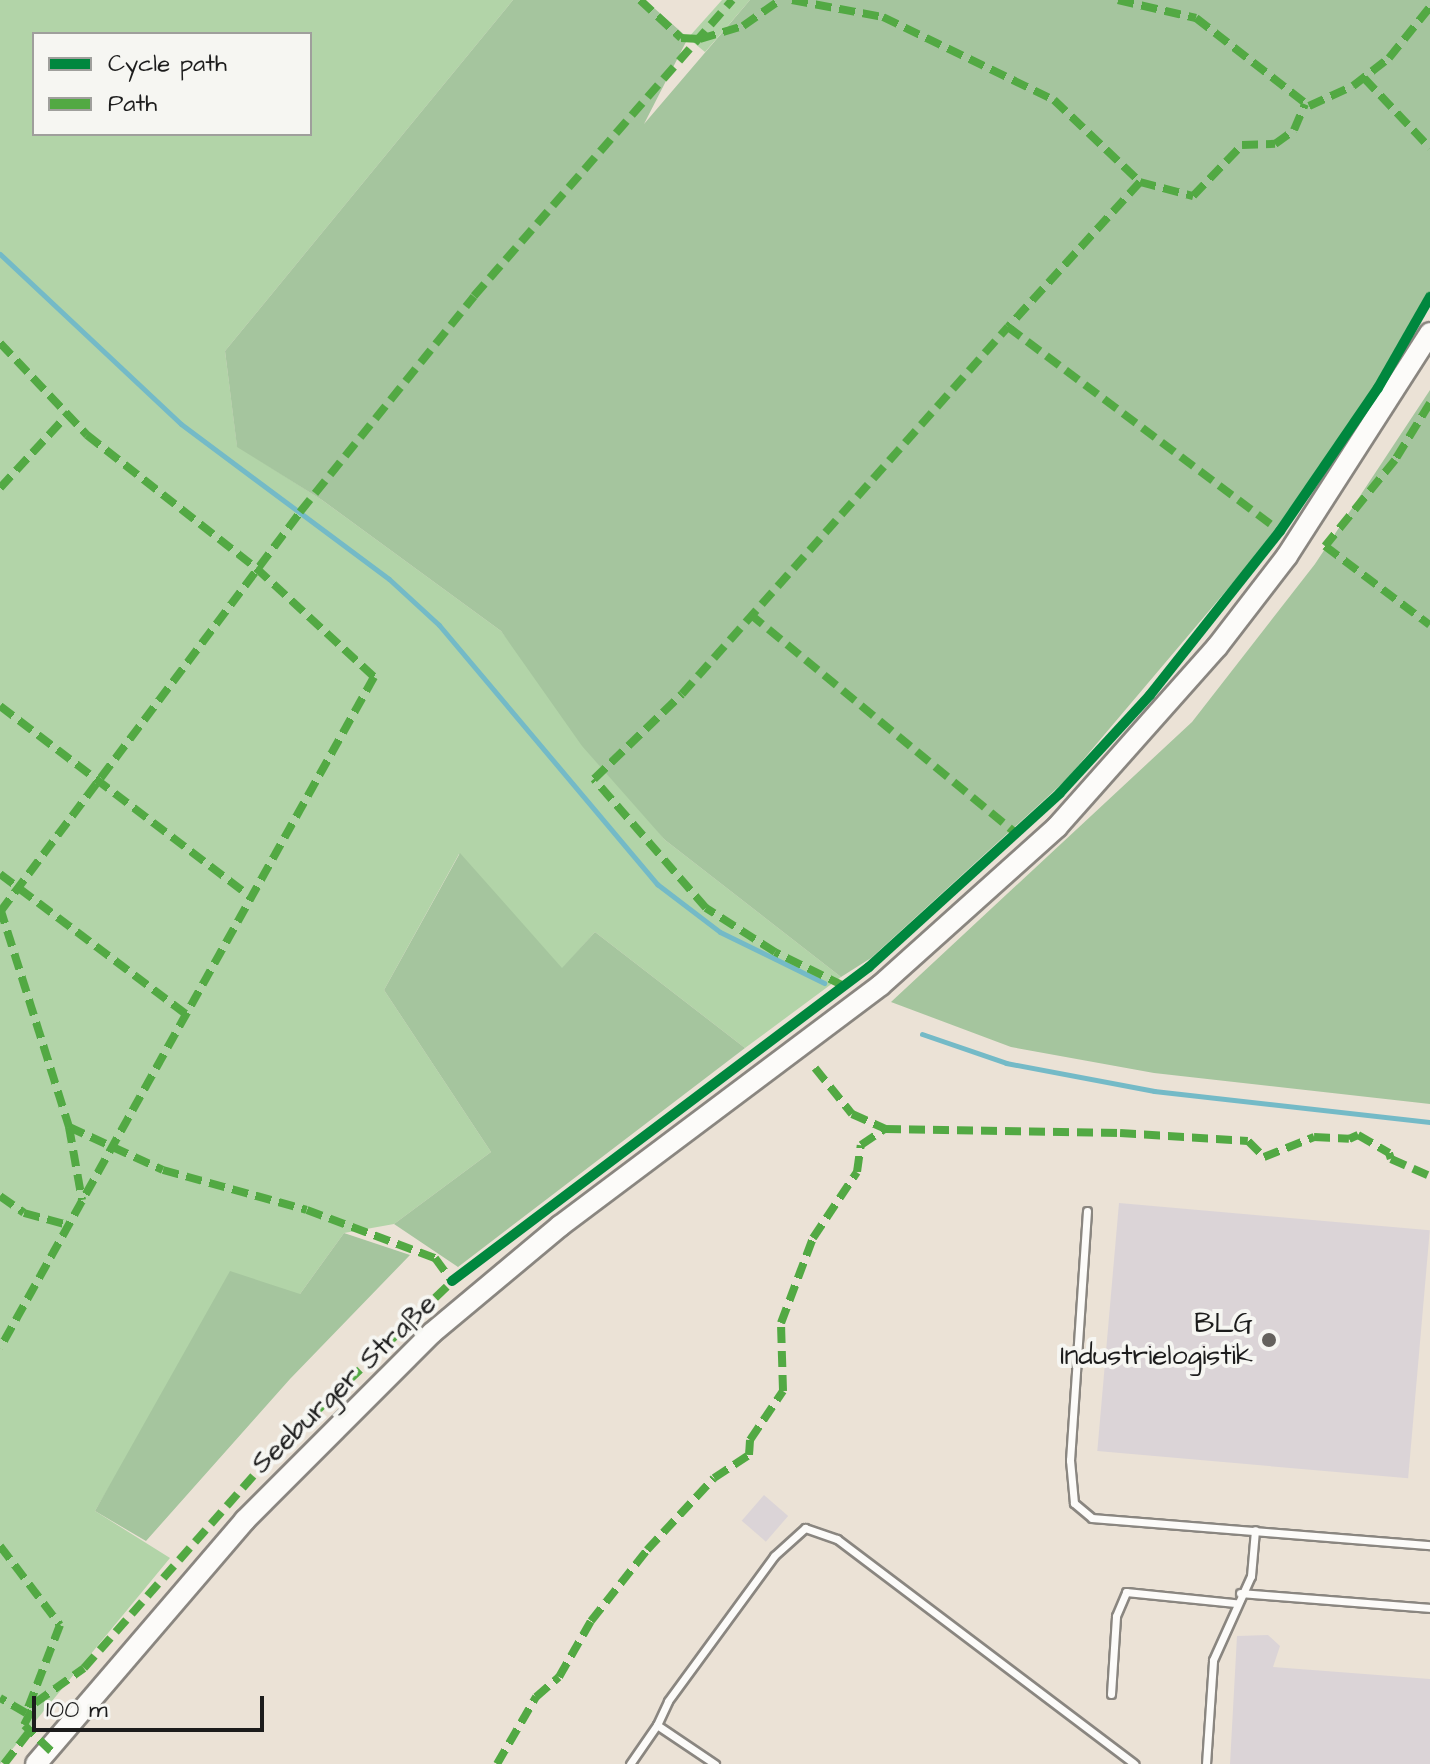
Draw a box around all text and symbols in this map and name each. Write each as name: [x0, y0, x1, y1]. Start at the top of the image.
legend: [32, 32, 312, 136]
text: Cycle path: [108, 47, 227, 81]
text: Path: [108, 87, 157, 121]
street label: Seeburger Straße: [245, 1287, 443, 1481]
place label: BLG Industrielogistik: [1060, 1307, 1253, 1373]
marker: BLG Industrielogistik: [1260, 1331, 1278, 1349]
scale bar: [36, 1680, 268, 1730]
text: 100 m: [46, 1693, 108, 1727]

